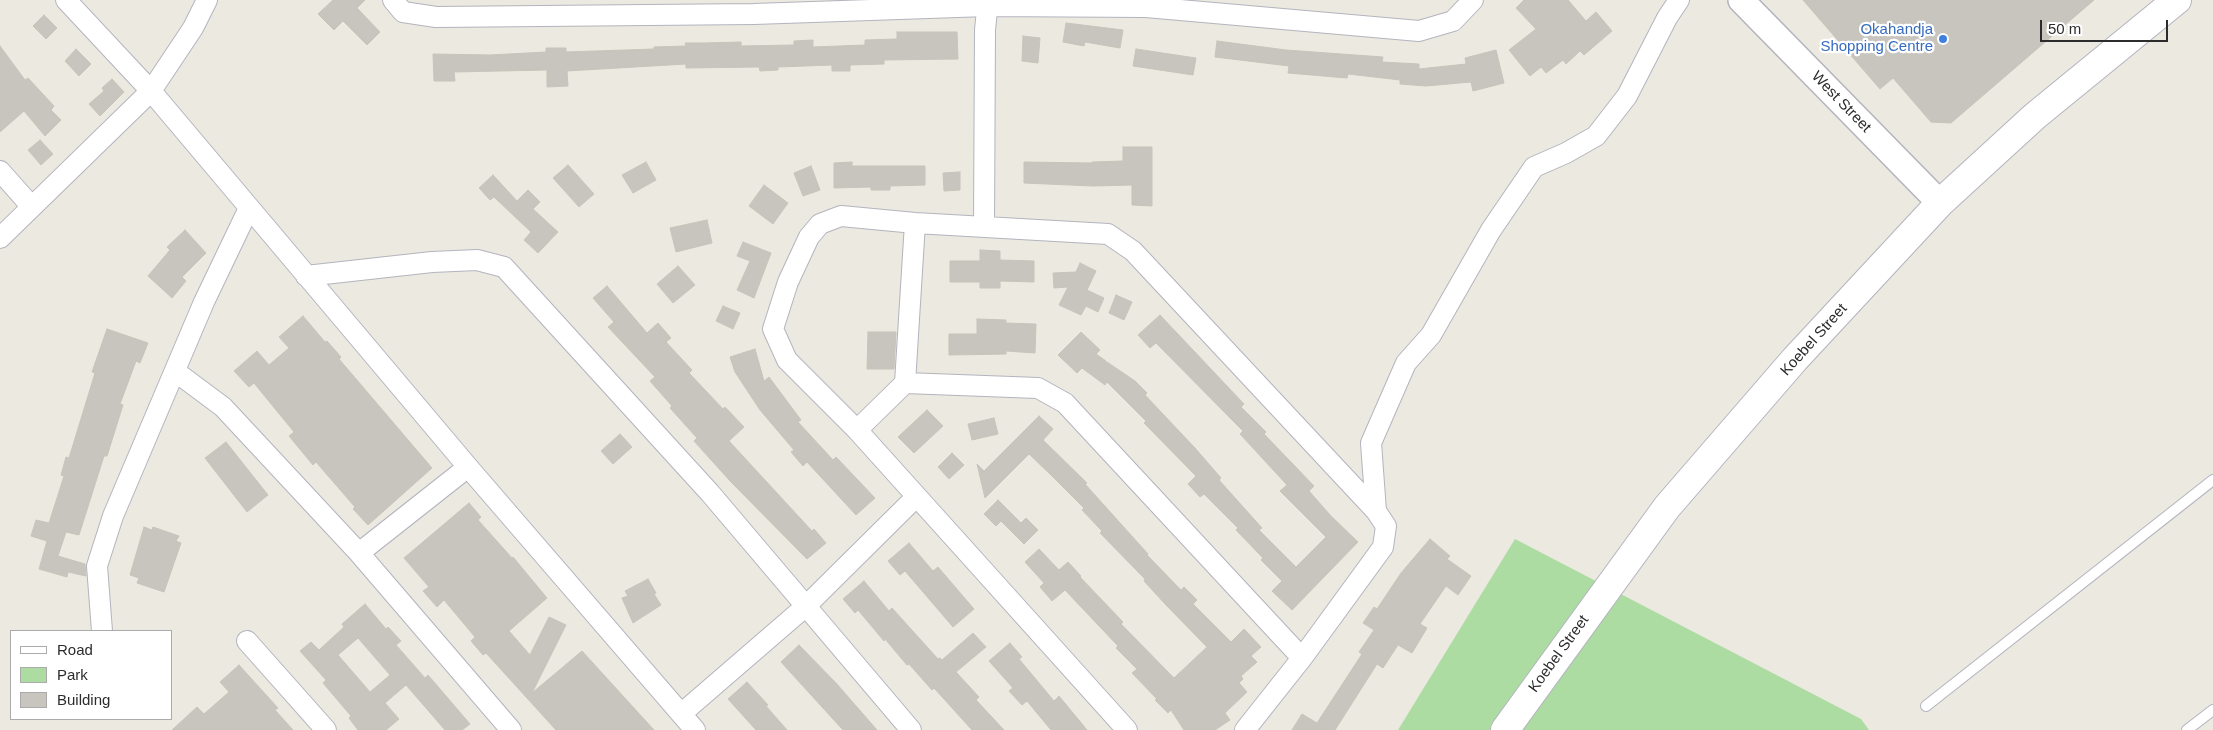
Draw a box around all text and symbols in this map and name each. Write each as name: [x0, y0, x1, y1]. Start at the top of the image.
scale bar: [2043, 10, 2170, 42]
text: 50 m: [2048, 20, 2081, 37]
place label: Okahandja Shopping Centre: [1820, 21, 1933, 56]
marker: Okahandja Shopping Centre: [1937, 33, 1949, 45]
street label: West Street: [1807, 68, 1875, 136]
street label: Koebel Street: [1777, 300, 1851, 380]
street label: Koebel Street: [1525, 612, 1593, 696]
legend: [10, 630, 172, 720]
text: Road: [57, 641, 93, 658]
text: Park: [57, 666, 88, 683]
text: Building: [57, 691, 110, 708]

